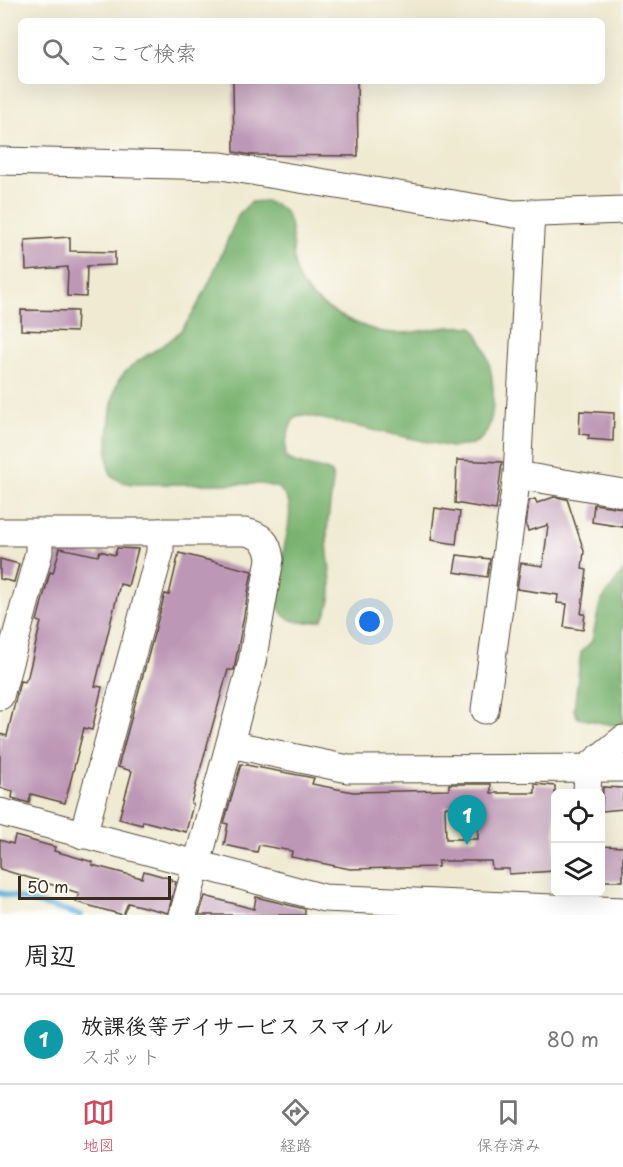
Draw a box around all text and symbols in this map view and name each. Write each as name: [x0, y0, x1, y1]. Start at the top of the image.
search box: [18, 18, 605, 84]
icon: search: [39, 35, 72, 68]
text: ここで検索: [87, 35, 197, 68]
your location: [355, 607, 384, 636]
map controls: [551, 789, 605, 897]
button: locate: [551, 789, 605, 843]
pin: 1: [448, 796, 486, 845]
button: layers: [551, 843, 605, 897]
scale bar: [18, 873, 171, 900]
text: 50 m: [27, 874, 68, 898]
text: 周辺: [24, 935, 76, 974]
text: 放課後等デイサービス スマイル: [81, 1008, 394, 1041]
text: 1: [39, 1024, 48, 1054]
text: 80 m: [547, 1024, 599, 1054]
text: スポット: [81, 1041, 161, 1071]
tab: 地図: [82, 1096, 115, 1156]
tab: 経路: [279, 1096, 312, 1156]
tab: 保存済み: [477, 1096, 541, 1156]

